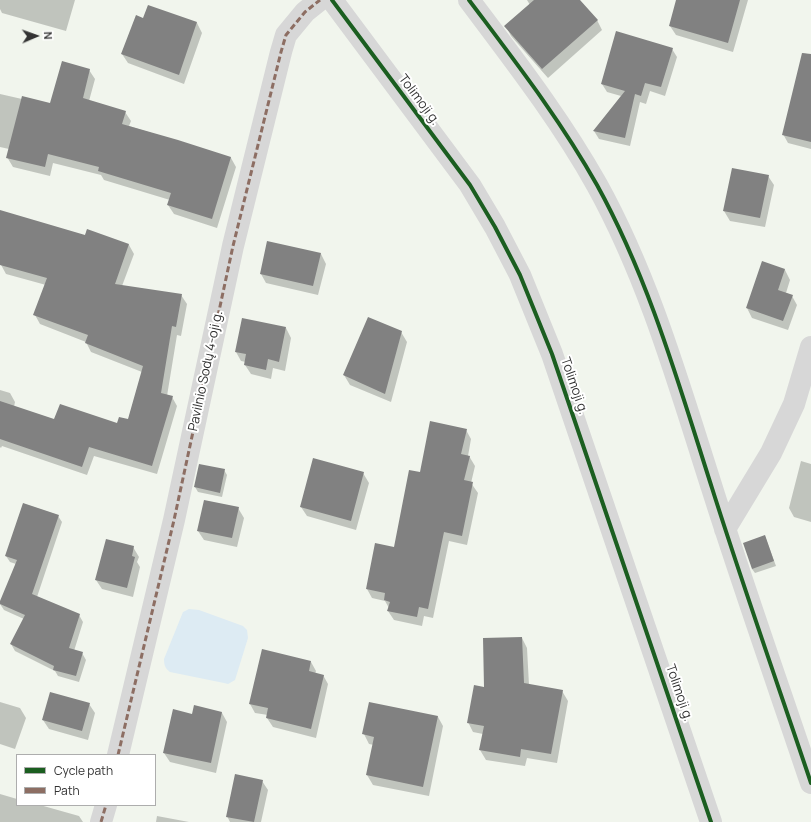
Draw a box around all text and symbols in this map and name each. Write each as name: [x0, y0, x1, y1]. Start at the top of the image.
north arrow: [16, 16, 56, 56]
text: N: [41, 31, 56, 40]
street label: Tolimoji g.: [395, 72, 443, 128]
street label: Pavilnio Sodų 4-oji g.: [186, 309, 226, 433]
street label: Tolimoji g.: [557, 356, 591, 416]
street label: Tolimoji g.: [662, 663, 696, 723]
legend: [16, 754, 156, 806]
text: Cycle path: [54, 762, 113, 779]
text: Path: [54, 782, 80, 799]

